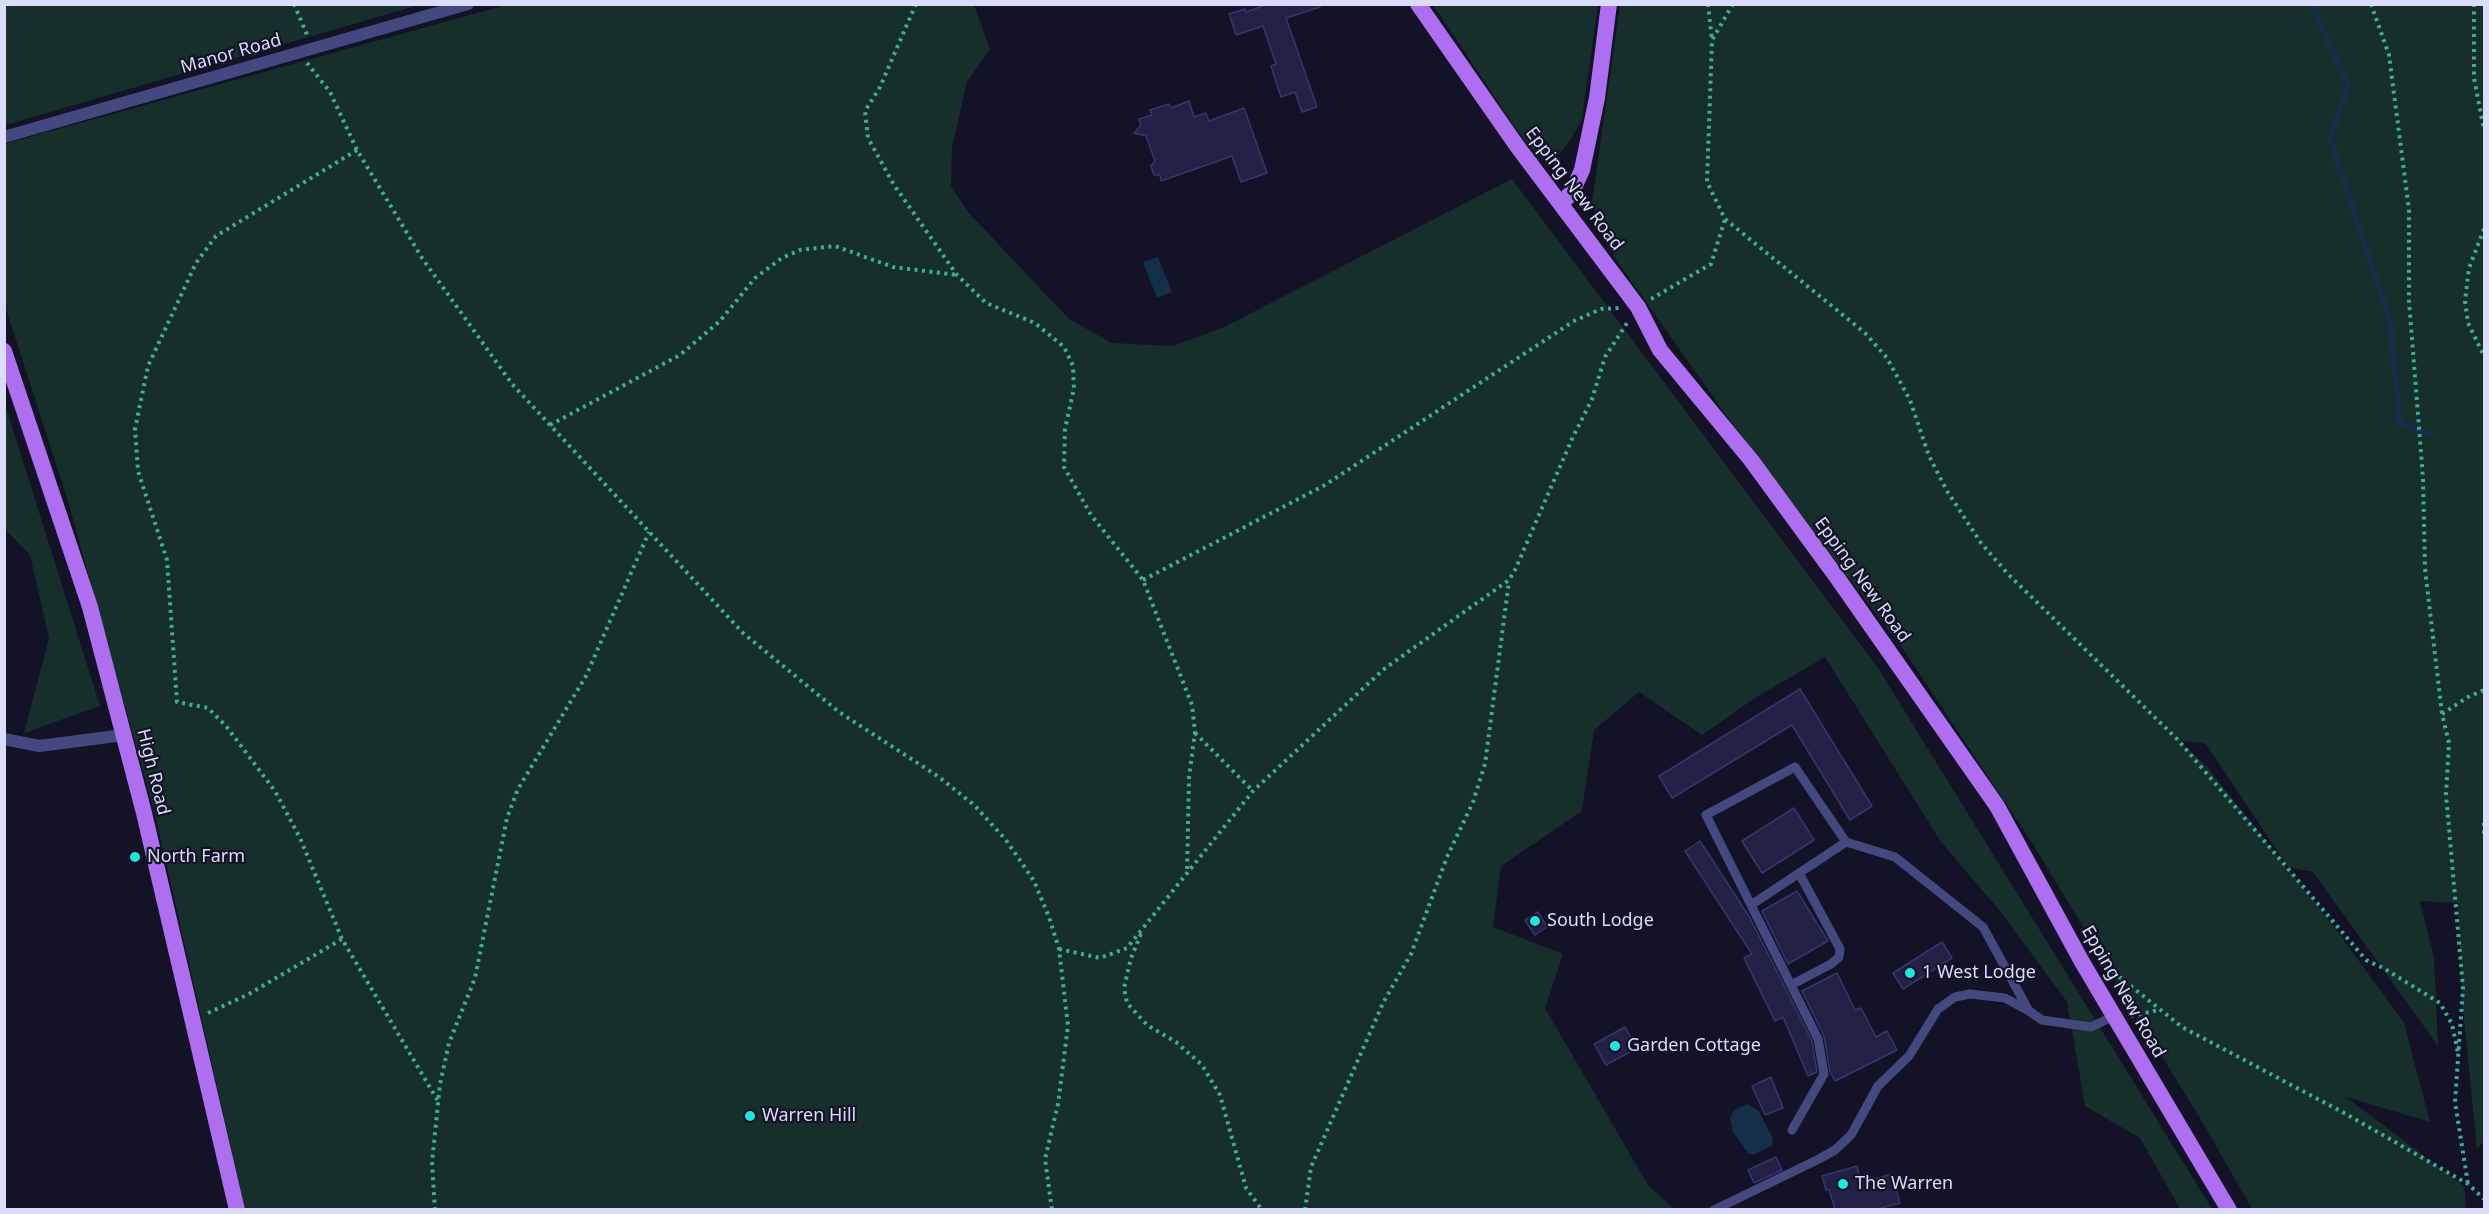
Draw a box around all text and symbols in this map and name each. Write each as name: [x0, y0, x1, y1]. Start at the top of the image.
street label: Manor Road: [178, 29, 284, 79]
street label: Epping New Road: [1520, 123, 1628, 255]
street label: Epping New Road: [1809, 513, 1915, 647]
street label: High Road: [132, 727, 174, 817]
place label: North Farm: [147, 846, 245, 868]
marker: North Farm: [128, 850, 142, 864]
place label: South Lodge: [1547, 910, 1654, 932]
marker: South Lodge: [1528, 914, 1542, 928]
street label: Epping New Road: [2076, 922, 2170, 1062]
place label: 1 West Lodge: [1922, 962, 2036, 984]
marker: 1 West Lodge: [1903, 966, 1917, 980]
place label: Garden Cottage: [1627, 1035, 1761, 1057]
marker: Garden Cottage: [1608, 1039, 1622, 1053]
place label: Warren Hill: [762, 1105, 856, 1127]
marker: Warren Hill: [743, 1109, 757, 1123]
place label: The Warren: [1855, 1173, 1953, 1195]
marker: The Warren: [1836, 1177, 1850, 1191]

